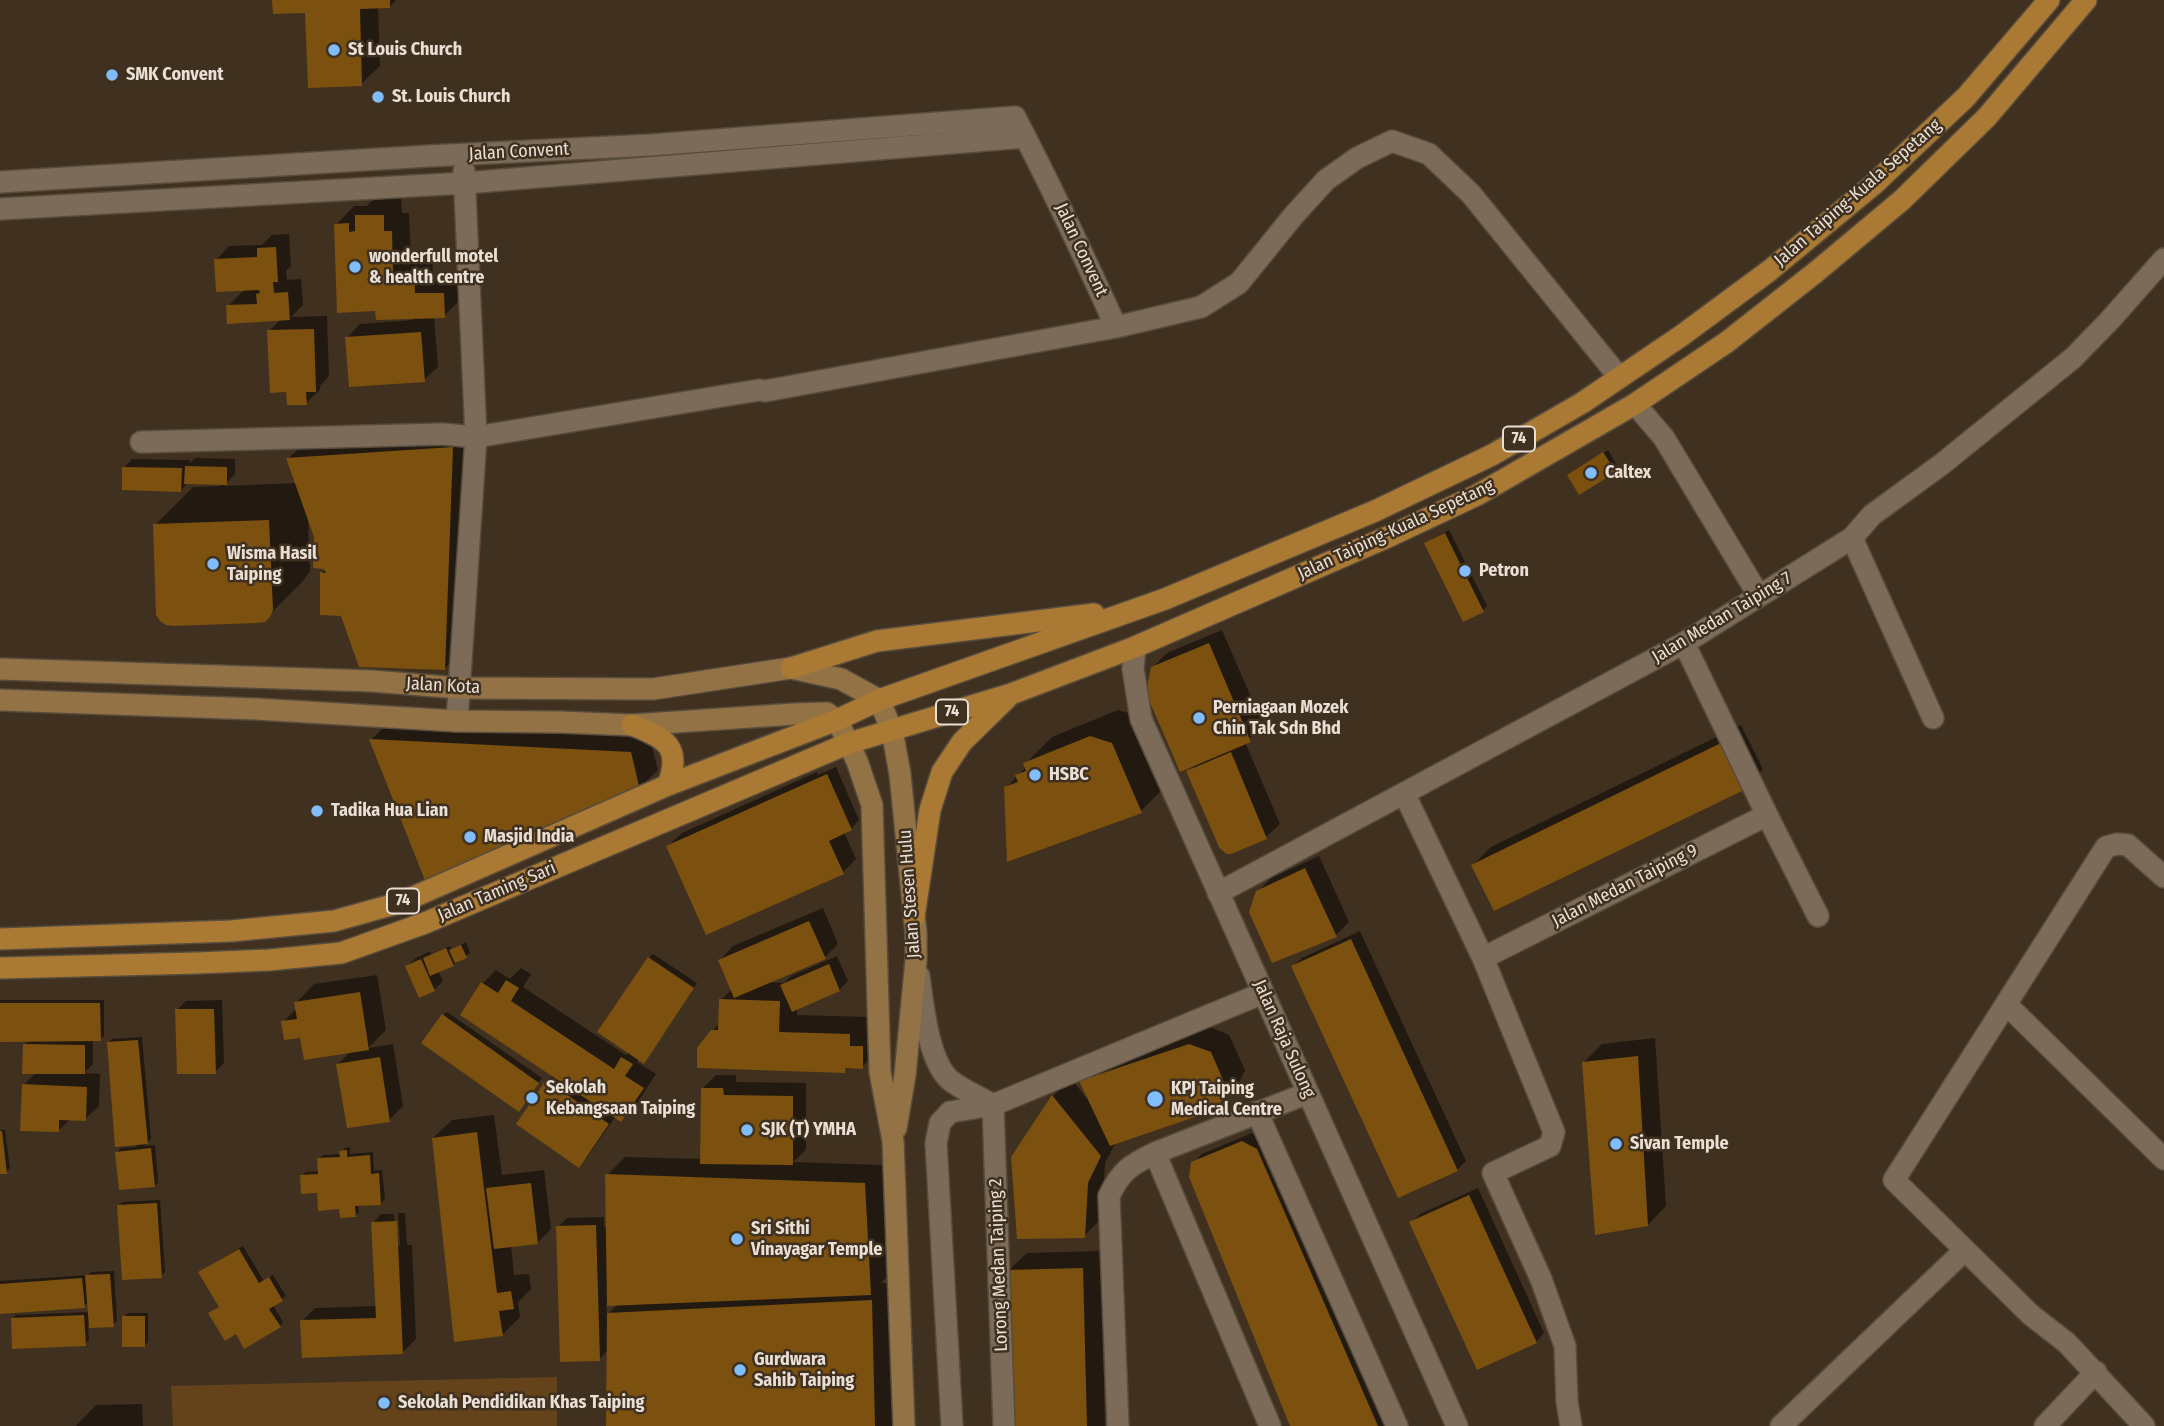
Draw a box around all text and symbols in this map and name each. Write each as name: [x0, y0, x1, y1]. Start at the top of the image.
place label: St Louis Church: [348, 39, 462, 61]
marker: St Louis Church: [326, 42, 342, 58]
place label: SMK Convent: [126, 64, 224, 86]
marker: SMK Convent: [104, 67, 120, 83]
place label: St. Louis Church: [392, 86, 510, 108]
marker: St. Louis Church: [370, 89, 386, 105]
street label: Jalan Taiping-Kuala Sepetang: [1770, 115, 1946, 271]
street label: Jalan Convent: [468, 139, 570, 165]
street label: Jalan Convent: [1050, 200, 1112, 300]
place label: wonderfull motel & health centre: [369, 246, 498, 288]
marker: wonderfull motel & health centre: [347, 259, 363, 275]
road number: 74: [1503, 426, 1535, 452]
place label: Caltex: [1605, 462, 1651, 484]
marker: Caltex: [1583, 465, 1599, 481]
street label: Jalan Taiping-Kuala Sepetang: [1294, 475, 1498, 585]
place label: Wisma Hasil Taiping: [227, 543, 317, 586]
marker: Wisma Hasil Taiping: [205, 556, 221, 572]
place label: Petron: [1479, 560, 1529, 582]
marker: Petron: [1457, 563, 1473, 579]
street label: Jalan Medan Taiping 7: [1648, 568, 1796, 668]
street label: Jalan Kota: [405, 673, 481, 699]
place label: Perniagaan Mozek Chin Tak Sdn Bhd: [1213, 697, 1348, 740]
road number: 74: [936, 699, 968, 724]
marker: Perniagaan Mozek Chin Tak Sdn Bhd: [1191, 710, 1207, 726]
place label: HSBC: [1049, 764, 1089, 786]
marker: HSBC: [1027, 767, 1043, 783]
place label: Tadika Hua Lian: [331, 800, 448, 822]
marker: Tadika Hua Lian: [309, 803, 325, 819]
place label: Masjid India: [484, 826, 574, 848]
marker: Masjid India: [462, 829, 478, 845]
street label: Jalan Stesen Hulu: [895, 829, 925, 959]
street label: Jalan Medan Taiping 9: [1549, 840, 1701, 932]
street label: Jalan Taming Sari: [435, 857, 559, 927]
road number: 74: [387, 888, 419, 914]
street label: Jalan Raja Sulong: [1248, 977, 1320, 1101]
place label: Sekolah Kebangsaan Taiping: [546, 1077, 695, 1120]
place label: KPJ Taiping Medical Centre: [1171, 1078, 1282, 1120]
marker: KPJ Taiping Medical Centre: [1145, 1089, 1165, 1109]
marker: Sekolah Kebangsaan Taiping: [524, 1090, 540, 1106]
place label: SJK (T) YMHA: [761, 1119, 856, 1141]
marker: SJK (T) YMHA: [739, 1122, 755, 1138]
place label: Sivan Temple: [1630, 1133, 1729, 1155]
marker: Sivan Temple: [1608, 1136, 1624, 1152]
street label: Lorong Medan Taiping 2: [985, 1178, 1013, 1352]
place label: Sri Sithi Vinayagar Temple: [751, 1218, 882, 1260]
marker: Sri Sithi Vinayagar Temple: [729, 1231, 745, 1247]
place label: Gurdwara Sahib Taiping: [754, 1349, 854, 1392]
marker: Gurdwara Sahib Taiping: [732, 1362, 748, 1378]
place label: Sekolah Pendidikan Khas Taiping: [398, 1392, 644, 1414]
marker: Sekolah Pendidikan Khas Taiping: [376, 1395, 392, 1411]

